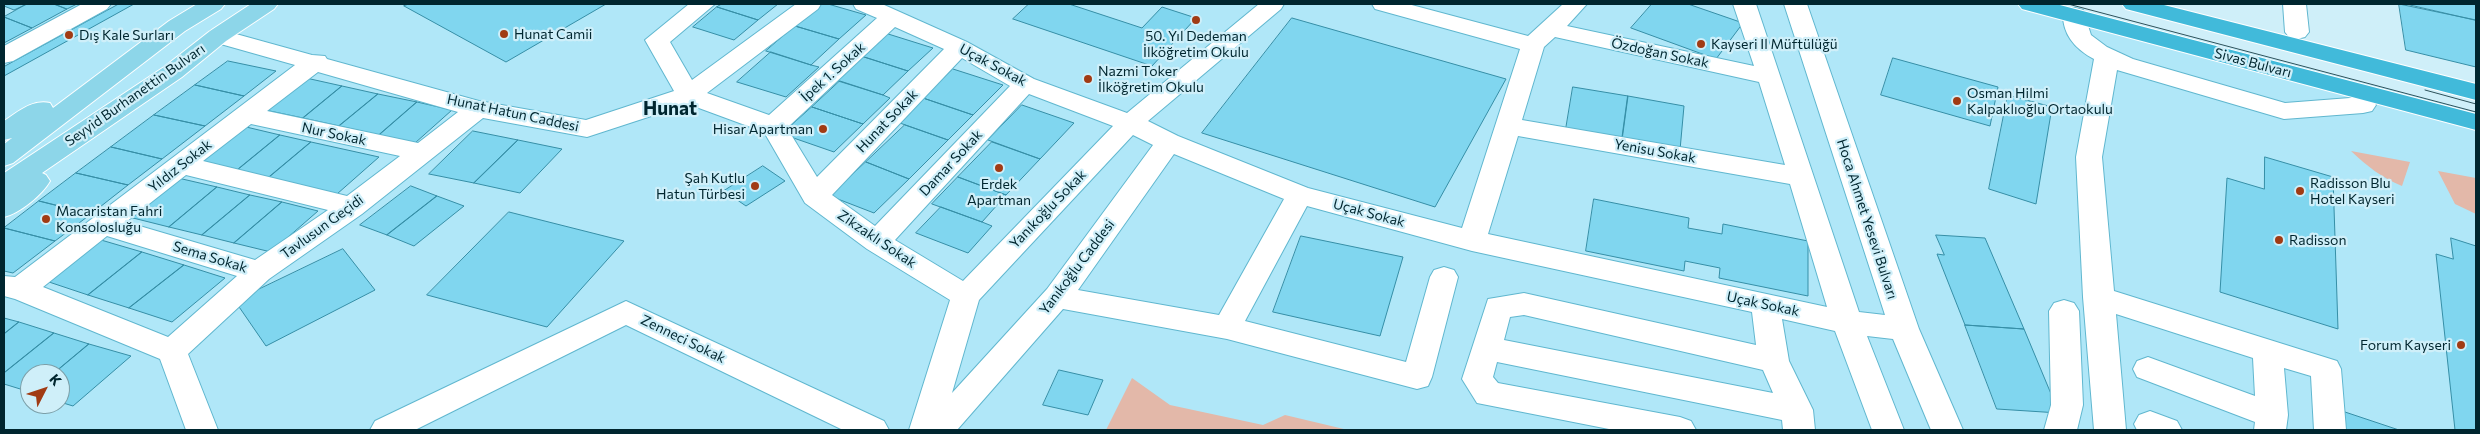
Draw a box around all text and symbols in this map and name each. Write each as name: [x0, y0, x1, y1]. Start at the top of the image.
marker: 50. Yıl Dedeman İlköğretim Okulu: [1190, 14, 1202, 26]
place label: Hunat Camii: [514, 26, 592, 42]
place label: Dış Kale Surları: [79, 27, 174, 43]
marker: Hunat Camii: [498, 28, 510, 40]
place label: 50. Yıl Dedeman İlköğretim Okulu: [1143, 28, 1249, 60]
marker: Dış Kale Surları: [63, 29, 75, 41]
street label: Özdoğan Sokak: [1610, 34, 1710, 72]
place label: Kayseri Il Müftülüğü: [1711, 36, 1838, 52]
marker: Kayseri Il Müftülüğü: [1695, 38, 1707, 50]
street label: İpek 1. Sokak: [797, 39, 869, 105]
street label: Seyyid Burhanettin Bulvarı: [62, 40, 208, 150]
street label: Uçak Sokak: [956, 40, 1030, 90]
street label: Sivas Bulvarı: [2213, 45, 2293, 81]
place label: Nazmi Toker İlköğretim Okulu: [1098, 63, 1204, 95]
marker: Nazmi Toker İlköğretim Okulu: [1082, 73, 1094, 85]
place label: Osman Hilmi Kalpaklıoğlu Ortaokulu: [1967, 85, 2113, 118]
street label: Hunat Sokak: [853, 86, 921, 156]
street label: Hunat Hatun Caddesi: [445, 91, 581, 135]
marker: Osman Hilmi Kalpaklıoğlu Ortaokulu: [1951, 95, 1963, 107]
district label: Hunat: [643, 98, 697, 120]
street label: Nur Sokak: [300, 119, 368, 149]
place label: Hisar Apartman: [713, 121, 813, 137]
marker: Hisar Apartman: [817, 123, 829, 135]
street label: Damar Sokak: [916, 126, 986, 200]
street label: Yıldız Sokak: [145, 136, 215, 196]
street label: Yenisu Sokak: [1613, 136, 1697, 166]
street label: Hoca Ahmet Yesevi Bulvarı: [1833, 137, 1901, 301]
marker: Erdek Apartman: [993, 162, 1005, 174]
street label: Yanıkoğlu Sokak: [1006, 166, 1090, 252]
place label: Şah Kutlu Hatun Türbesi: [656, 170, 745, 202]
place label: Radisson Blu Hotel Kayseri: [2310, 175, 2395, 208]
place label: Erdek Apartman: [967, 176, 1031, 208]
marker: Şah Kutlu Hatun Türbesi: [749, 180, 761, 192]
marker: Radisson Blu Hotel Kayseri: [2294, 185, 2306, 197]
street label: Tavlusun Geçidi: [277, 191, 367, 263]
street label: Uçak Sokak: [1331, 195, 1407, 231]
place label: Macaristan Fahri Konsolosluğu: [56, 203, 162, 236]
street label: Zikzaklı Sokak: [834, 206, 920, 272]
marker: Macaristan Fahri Konsolosluğu: [40, 213, 52, 225]
street label: Yanıkoğlu Caddesi: [1036, 216, 1118, 318]
place label: Radisson: [2289, 232, 2346, 248]
marker: Radisson: [2273, 234, 2285, 246]
street label: Sema Sokak: [171, 238, 249, 276]
street label: Uçak Sokak: [1725, 288, 1801, 320]
street label: Zenneci Sokak: [638, 311, 728, 367]
place label: Forum Kayseri: [2360, 337, 2451, 353]
marker: Forum Kayseri: [2455, 339, 2467, 351]
north arrow: [20, 364, 70, 414]
text: K: [46, 370, 66, 389]

